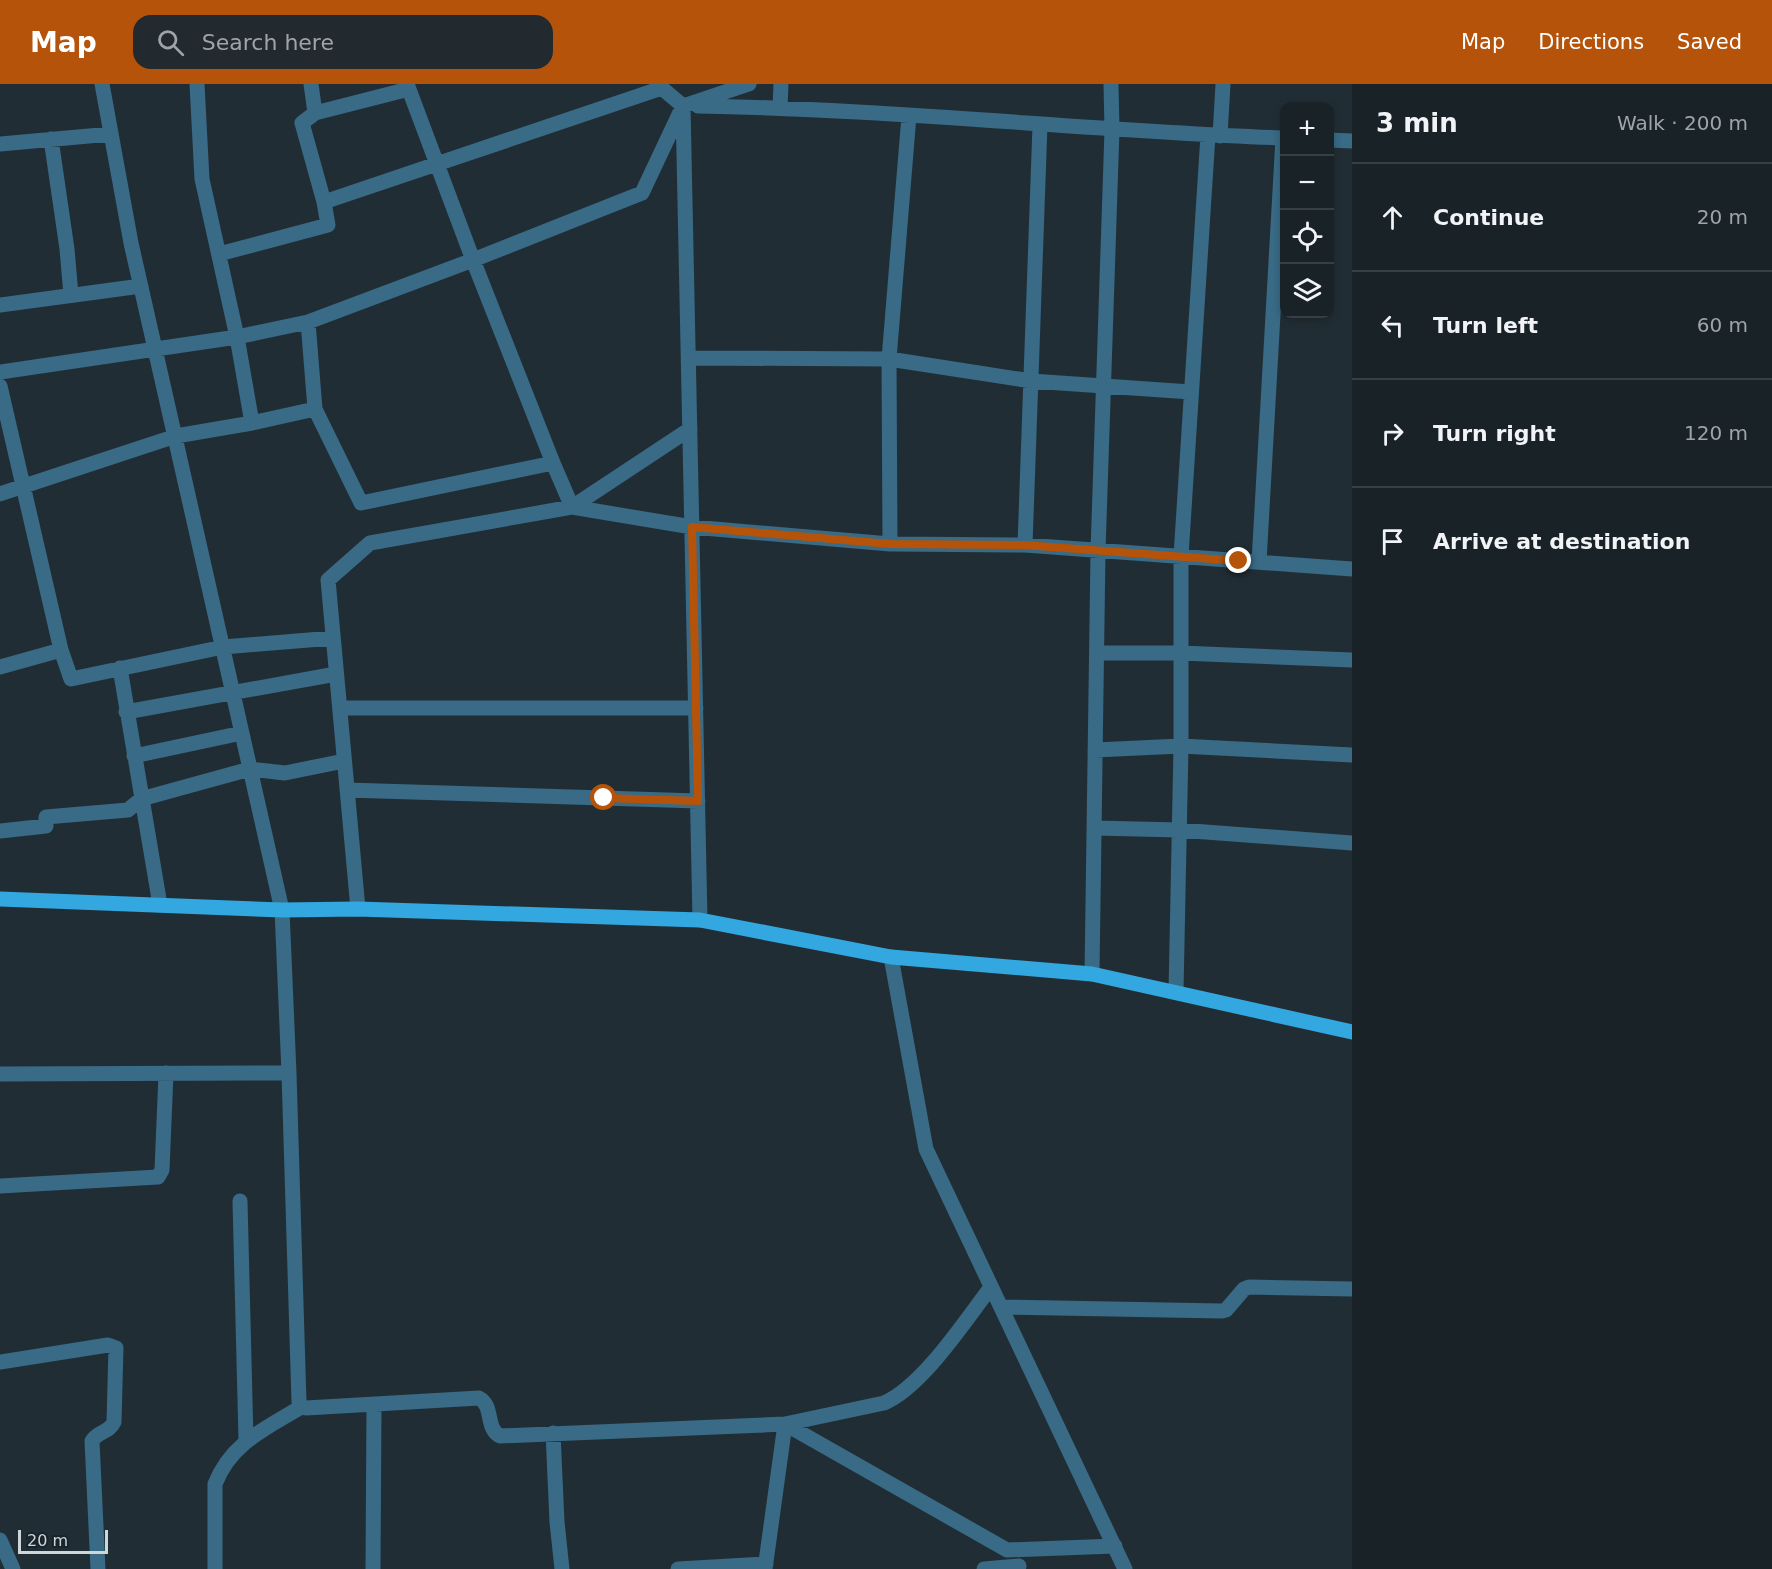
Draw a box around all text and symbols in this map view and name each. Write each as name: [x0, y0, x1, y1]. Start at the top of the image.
search box: [133, 15, 553, 69]
text: Map: [30, 26, 97, 59]
icon: search: [154, 26, 187, 59]
text: Search here: [202, 30, 334, 55]
text: Map: [1461, 30, 1505, 54]
text: Directions: [1538, 30, 1644, 54]
text: Saved: [1677, 30, 1742, 54]
map controls: [1280, 102, 1334, 318]
button: +: [1280, 102, 1334, 156]
text: 3 min: [1376, 108, 1458, 138]
text: Walk · 200 m: [1617, 111, 1748, 135]
button: −: [1280, 156, 1334, 210]
icon: ahead: [1376, 201, 1409, 234]
text: Continue: [1433, 205, 1544, 230]
text: 20 m: [1697, 205, 1748, 229]
button: locate: [1280, 210, 1334, 264]
button: layers: [1280, 264, 1334, 318]
icon: left: [1376, 309, 1409, 342]
text: Turn left: [1433, 313, 1538, 338]
text: 60 m: [1697, 313, 1748, 337]
icon: right: [1376, 417, 1409, 450]
text: Turn right: [1433, 421, 1556, 446]
text: 120 m: [1684, 421, 1748, 445]
icon: arrive: [1376, 525, 1409, 558]
text: Arrive at destination: [1433, 529, 1690, 554]
route end: [1225, 547, 1251, 573]
route start: [590, 784, 616, 810]
scale bar: [18, 1527, 108, 1554]
text: 20 m: [27, 1531, 68, 1550]

